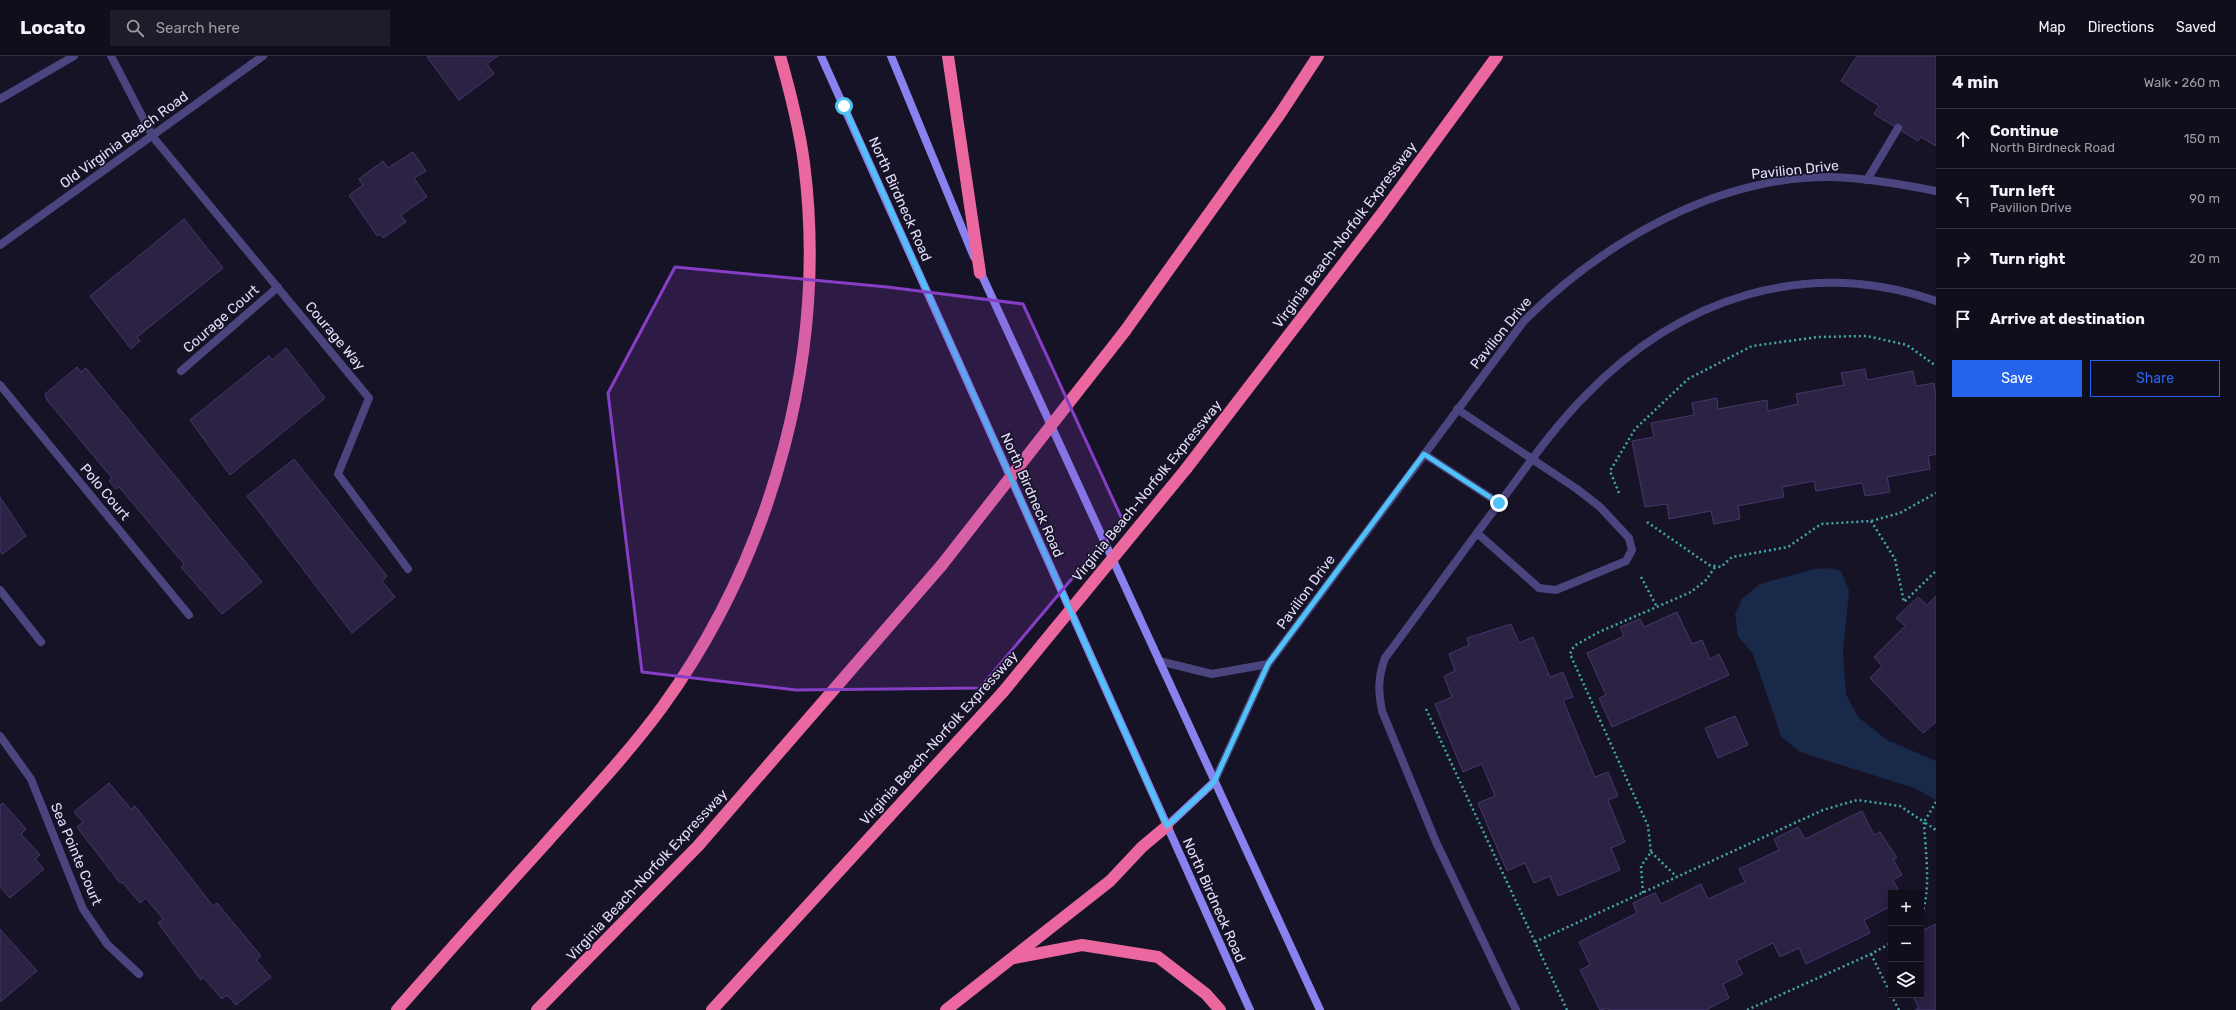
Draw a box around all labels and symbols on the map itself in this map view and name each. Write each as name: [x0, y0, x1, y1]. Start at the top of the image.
street label: Old Virginia Beach Road: [57, 88, 191, 192]
route start: [835, 97, 853, 115]
street label: North Birdneck Road: [865, 134, 935, 264]
street label: Virginia Beach-Norfolk Expressway: [1269, 138, 1421, 331]
street label: Pavilion Drive: [1750, 157, 1840, 183]
street label: Courage Court: [180, 281, 263, 357]
street label: Pavilion Drive: [1467, 293, 1535, 373]
street label: Courage Way: [301, 298, 369, 374]
street label: Virginia Beach-Norfolk Expressway: [1069, 397, 1226, 585]
street label: North Birdneck Road: [997, 430, 1067, 560]
street label: Polo Court: [77, 460, 134, 524]
route end: [1490, 494, 1508, 512]
street label: Pavilion Drive: [1273, 551, 1339, 633]
street label: Virginia Beach-Norfolk Expressway: [856, 647, 1022, 829]
street label: Virginia Beach-Norfolk Expressway: [563, 785, 731, 964]
street label: Sea Pointe Court: [47, 800, 105, 908]
street label: North Birdneck Road: [1179, 835, 1249, 965]

